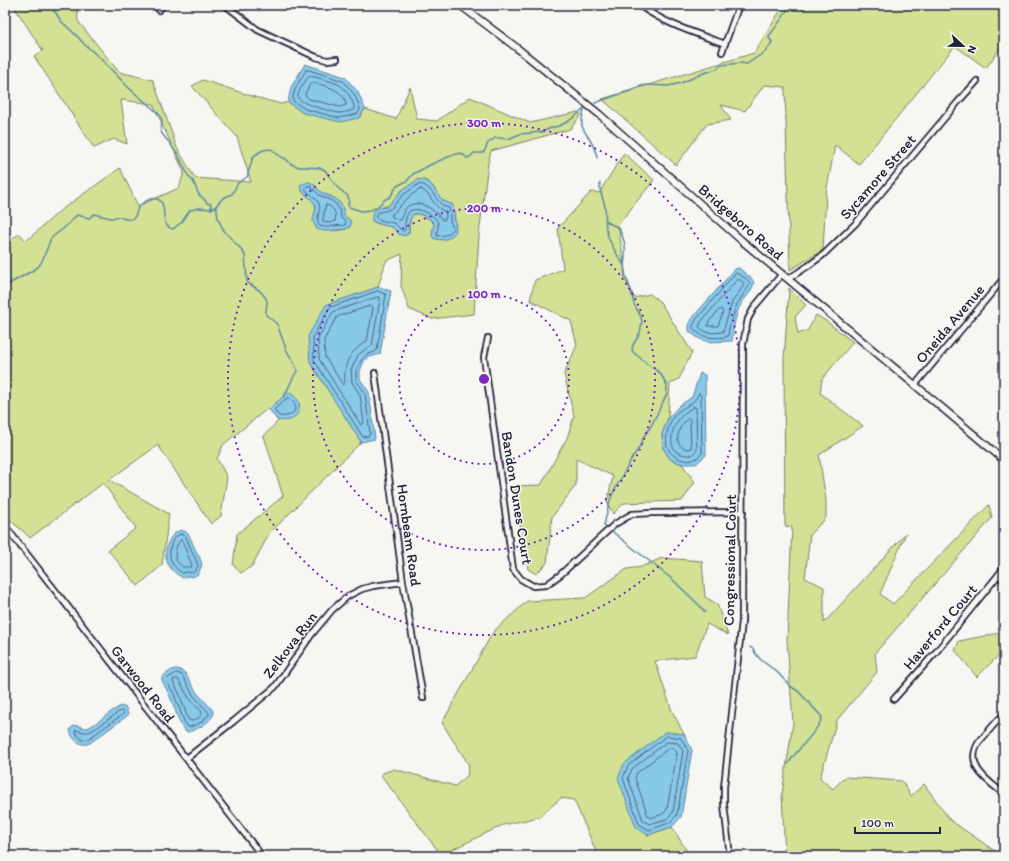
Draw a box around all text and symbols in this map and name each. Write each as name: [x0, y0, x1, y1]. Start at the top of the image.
north arrow: [943, 26, 983, 66]
text: N: [964, 44, 979, 55]
text: 300 m: [467, 116, 502, 130]
street label: Sycamore Street: [836, 131, 920, 223]
street label: Bridgeboro Road: [695, 180, 787, 264]
text: 200 m: [467, 201, 502, 215]
street label: Oneida Avenue: [912, 281, 988, 367]
text: 100 m: [467, 287, 501, 301]
centre of rings: [477, 372, 491, 386]
street label: Bandon Dunes Court: [498, 430, 536, 566]
street label: Hornbeam Road: [393, 483, 425, 587]
street label: Congressional Court: [720, 494, 740, 626]
street label: Haverford Court: [899, 580, 981, 673]
street label: Zelkova Run: [259, 608, 321, 682]
street label: Garwood Road: [107, 642, 179, 727]
scale bar: [855, 809, 940, 835]
text: 100 m: [861, 816, 894, 830]

